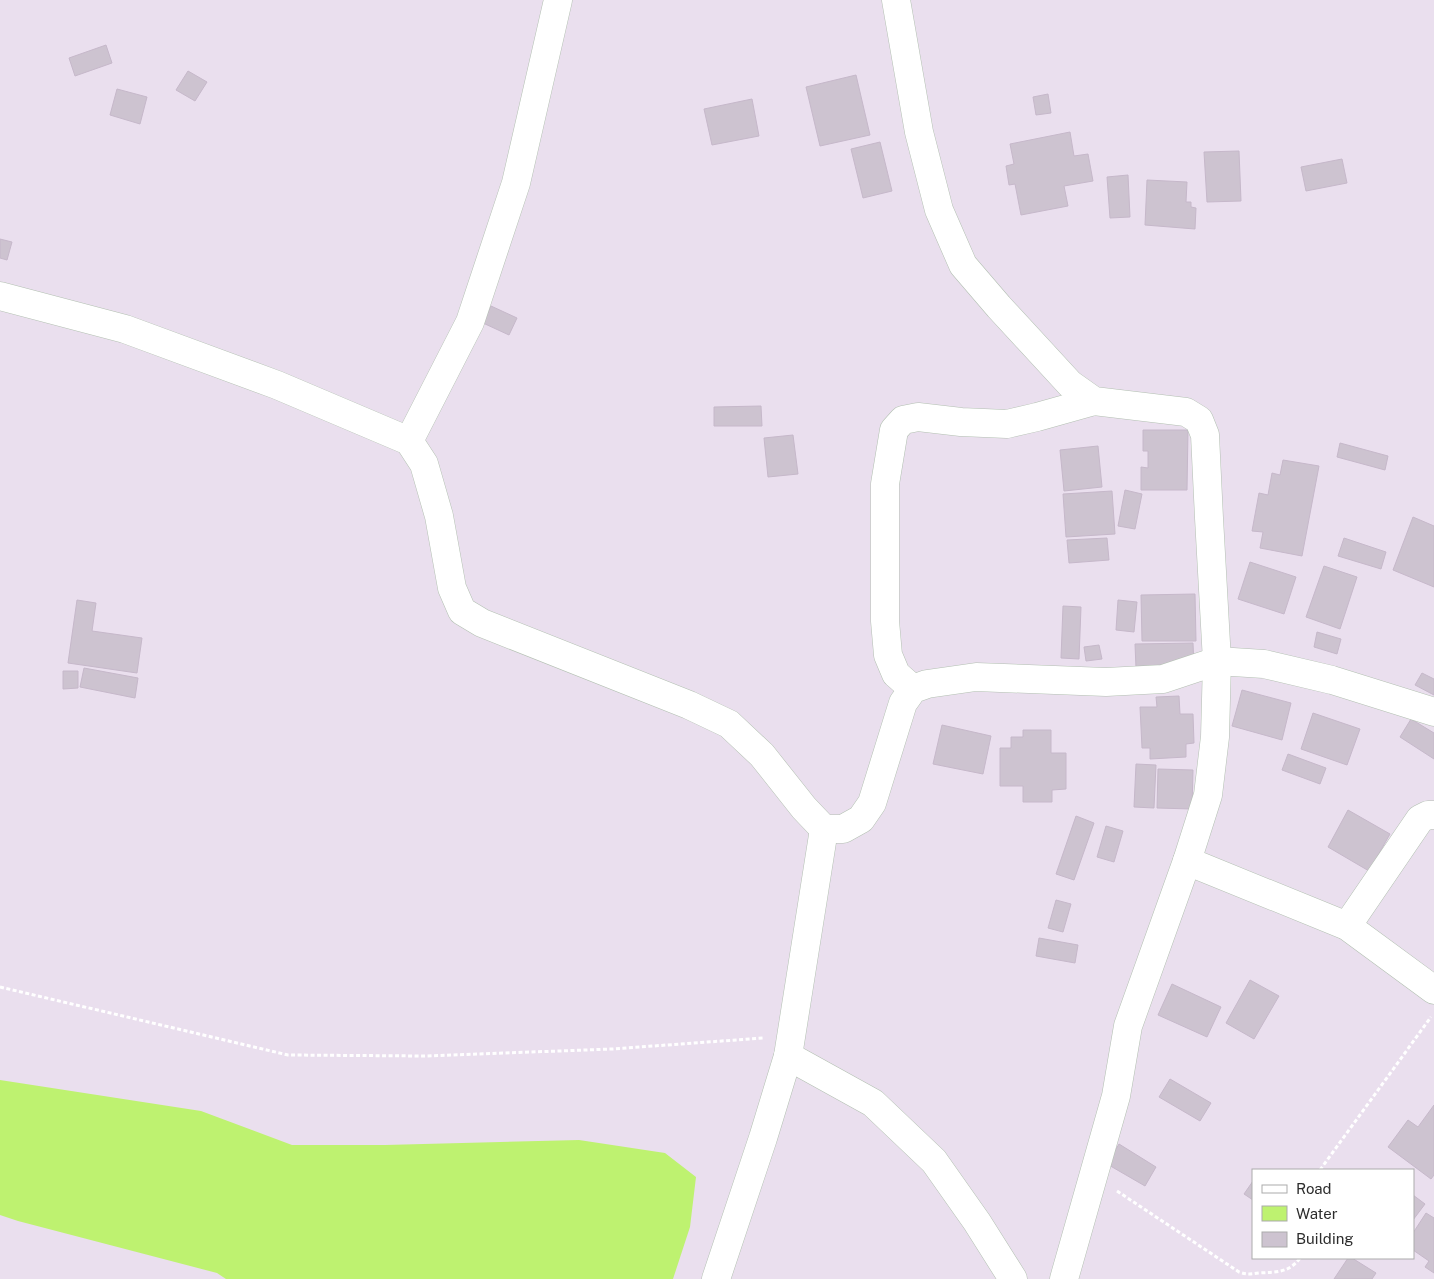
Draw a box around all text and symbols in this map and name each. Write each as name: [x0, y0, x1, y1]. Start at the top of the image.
legend: [1252, 1169, 1414, 1259]
text: Road: [1296, 1180, 1332, 1197]
text: Water: [1296, 1205, 1338, 1222]
text: Building: [1296, 1230, 1354, 1247]

